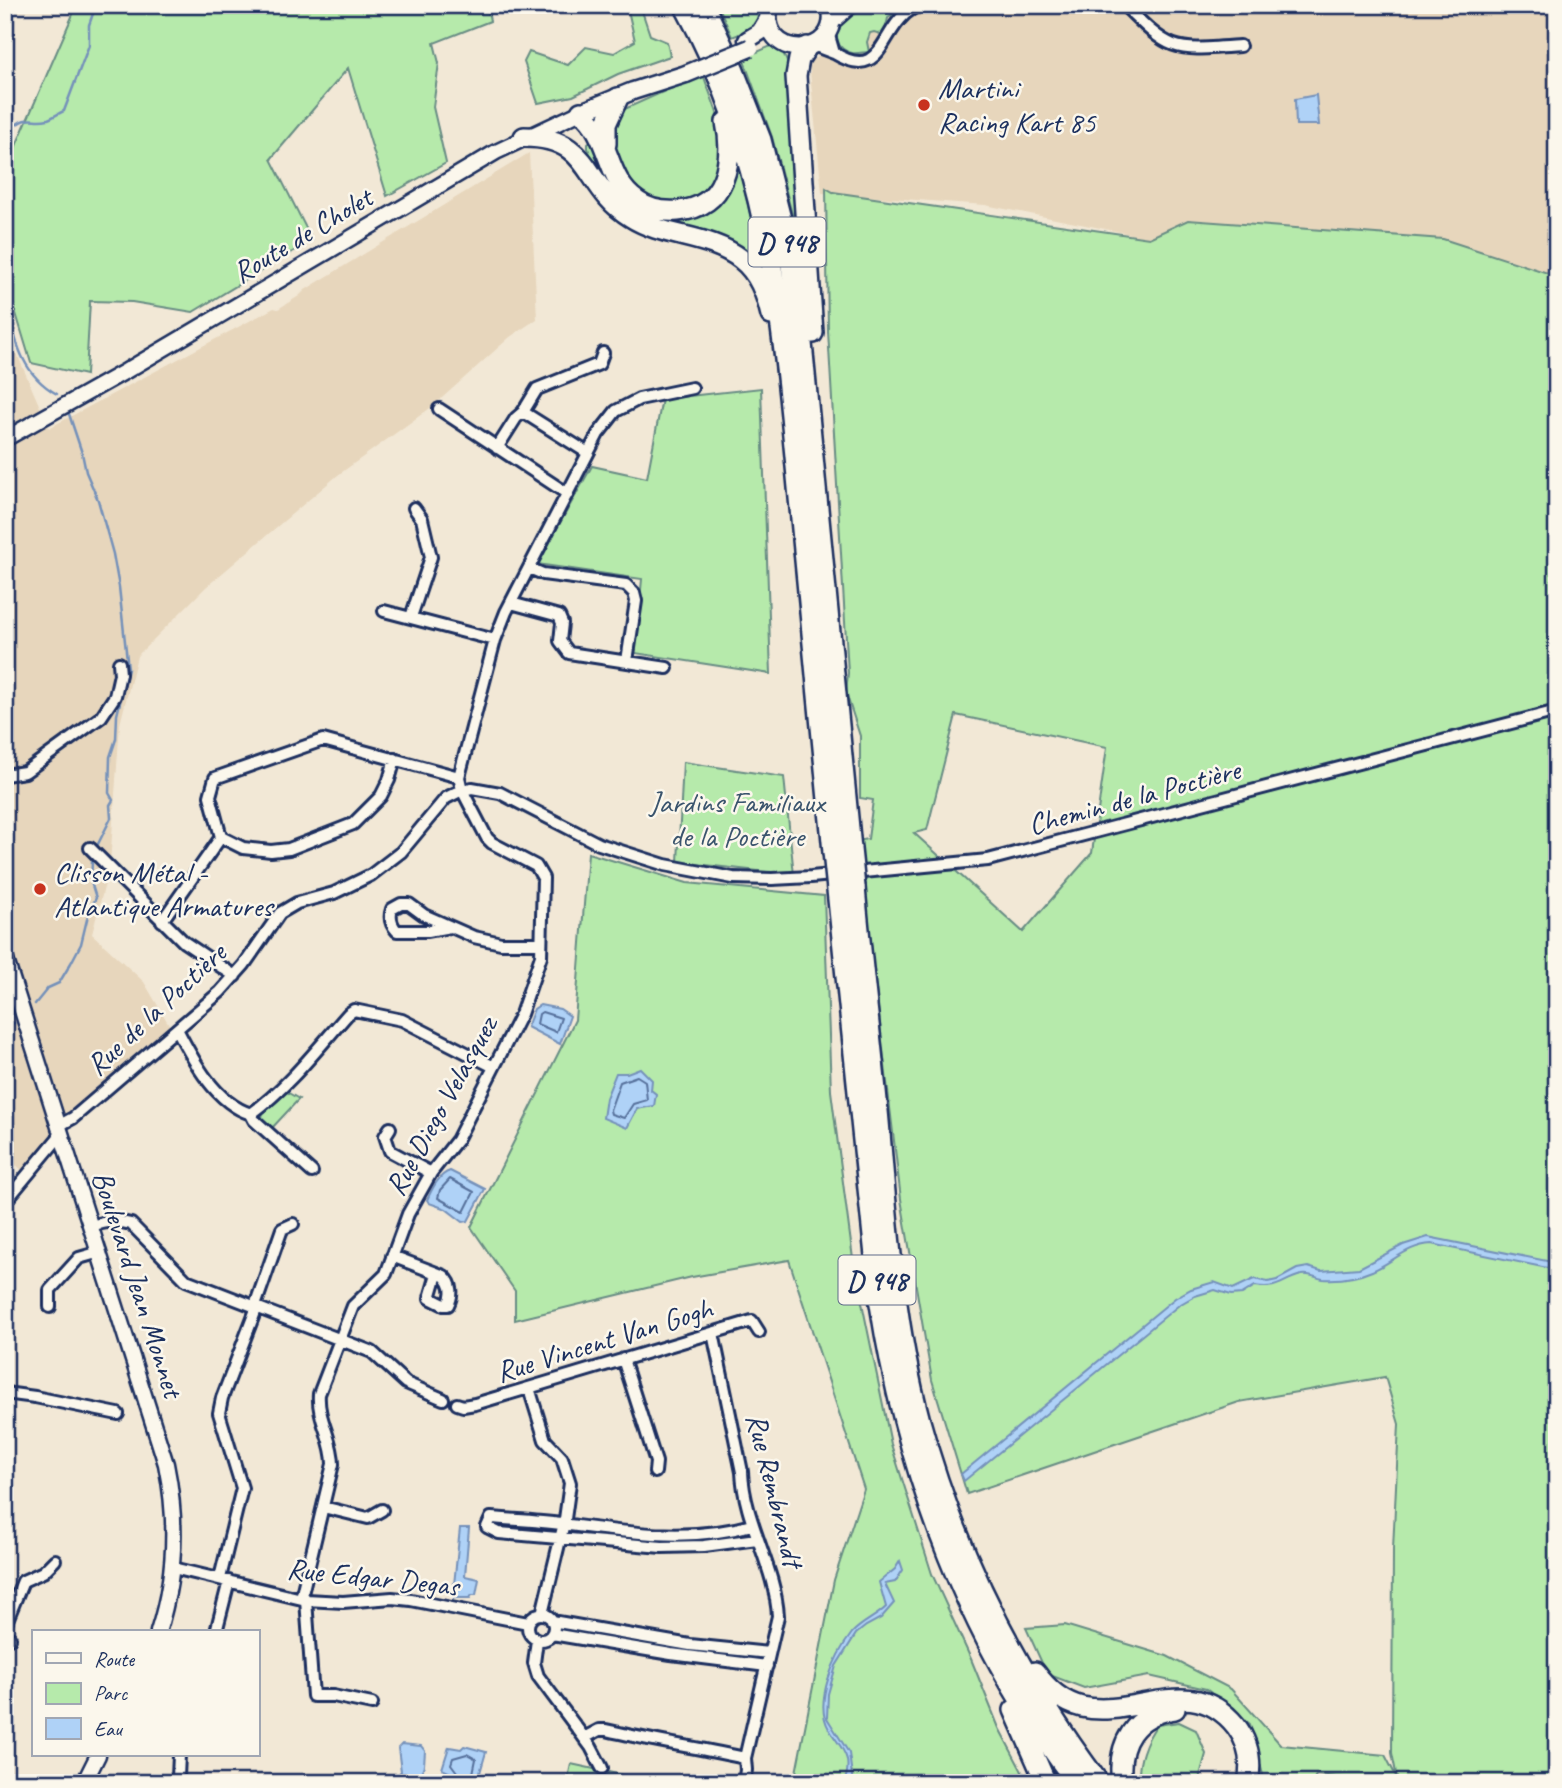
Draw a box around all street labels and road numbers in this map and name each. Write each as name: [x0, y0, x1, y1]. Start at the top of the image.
street label: Route de Cholet: [225, 177, 381, 292]
road number: D 948: [748, 218, 826, 266]
street label: Chemin de la Poctière: [1024, 750, 1246, 843]
street label: Rue de la Poctière: [78, 933, 236, 1084]
street label: Rue Diego Velasquez: [376, 1008, 507, 1202]
street label: Boulevard Jean Monnet: [83, 1166, 193, 1405]
road number: D 948: [838, 1256, 916, 1304]
street label: Rue Vincent Van Gogh: [491, 1288, 719, 1391]
street label: Rue Rembrandt: [738, 1409, 813, 1575]
street label: Rue Edgar Degas: [285, 1549, 463, 1605]

